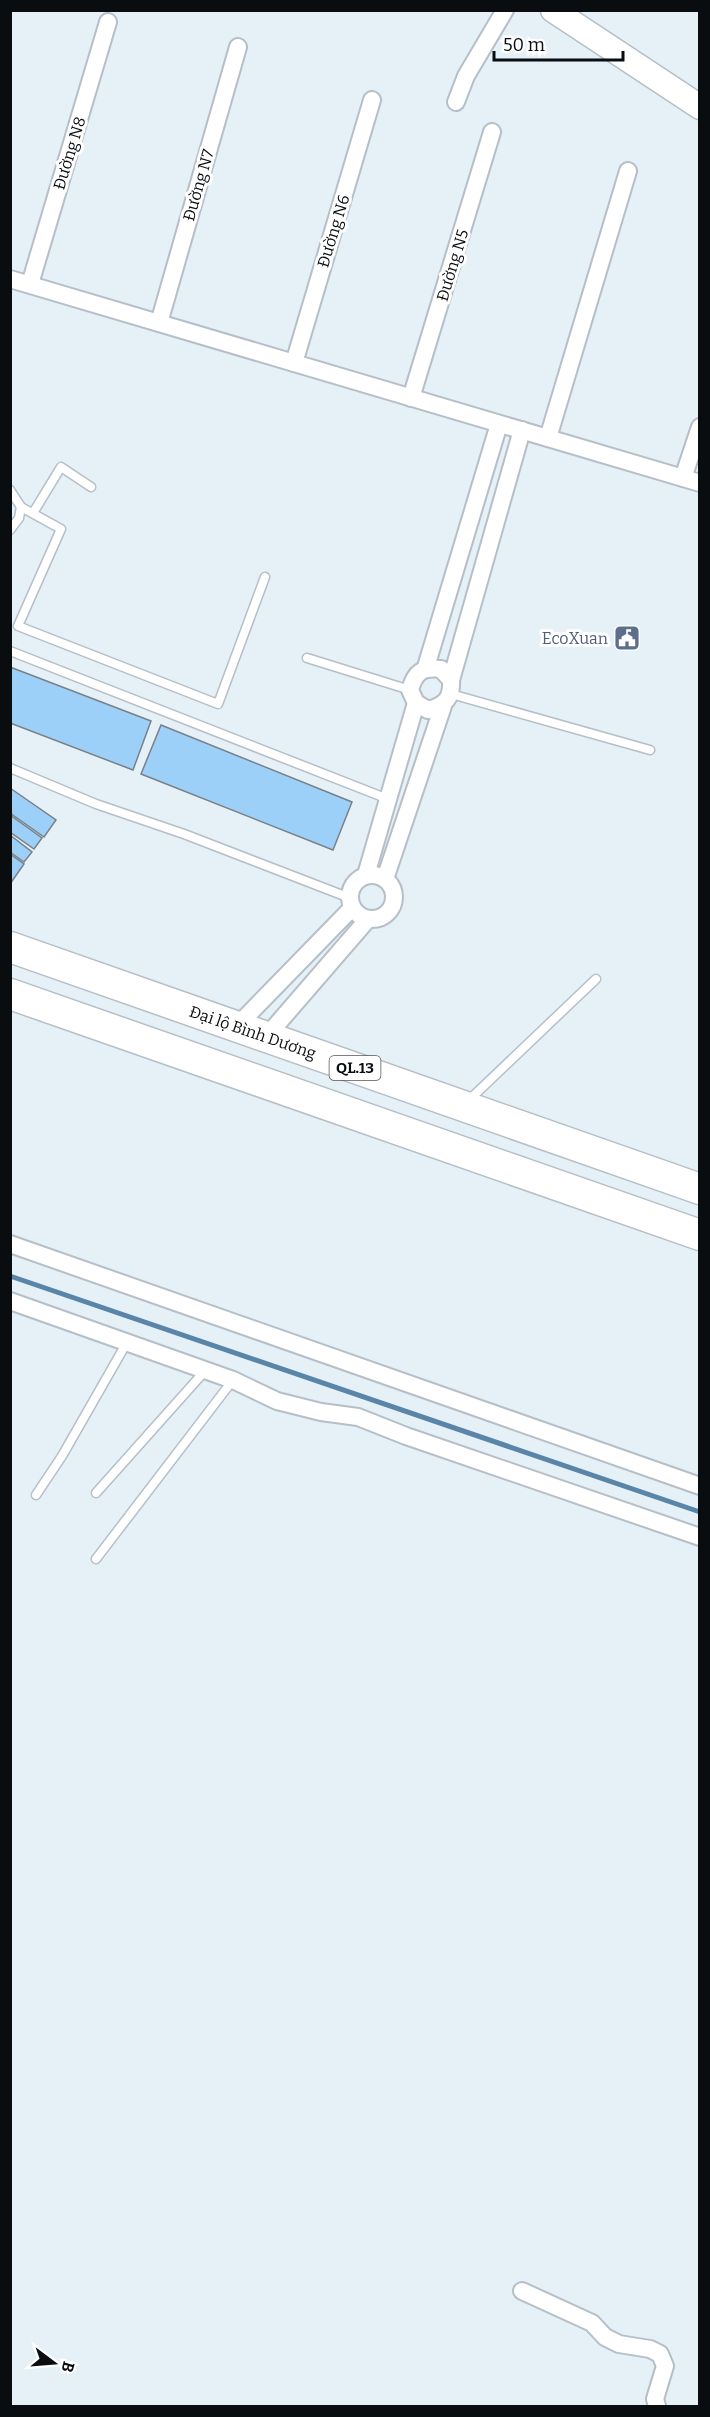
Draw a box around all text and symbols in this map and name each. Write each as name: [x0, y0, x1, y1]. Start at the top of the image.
scale bar: [494, 24, 623, 62]
text: 50 m: [503, 34, 545, 56]
street label: Đường N8: [49, 114, 90, 192]
street label: Đường N7: [179, 147, 218, 223]
street label: Đường N6: [313, 192, 354, 270]
street label: Đường N5: [433, 227, 472, 303]
public building icon: EcoXuan: [612, 623, 642, 653]
place label: EcoXuan: [542, 629, 608, 648]
street label: Đại lộ Bình Dương: [187, 1002, 319, 1063]
road number: QL.13: [330, 1056, 380, 1080]
north arrow: [24, 2333, 84, 2393]
text: B: [57, 2359, 78, 2375]

